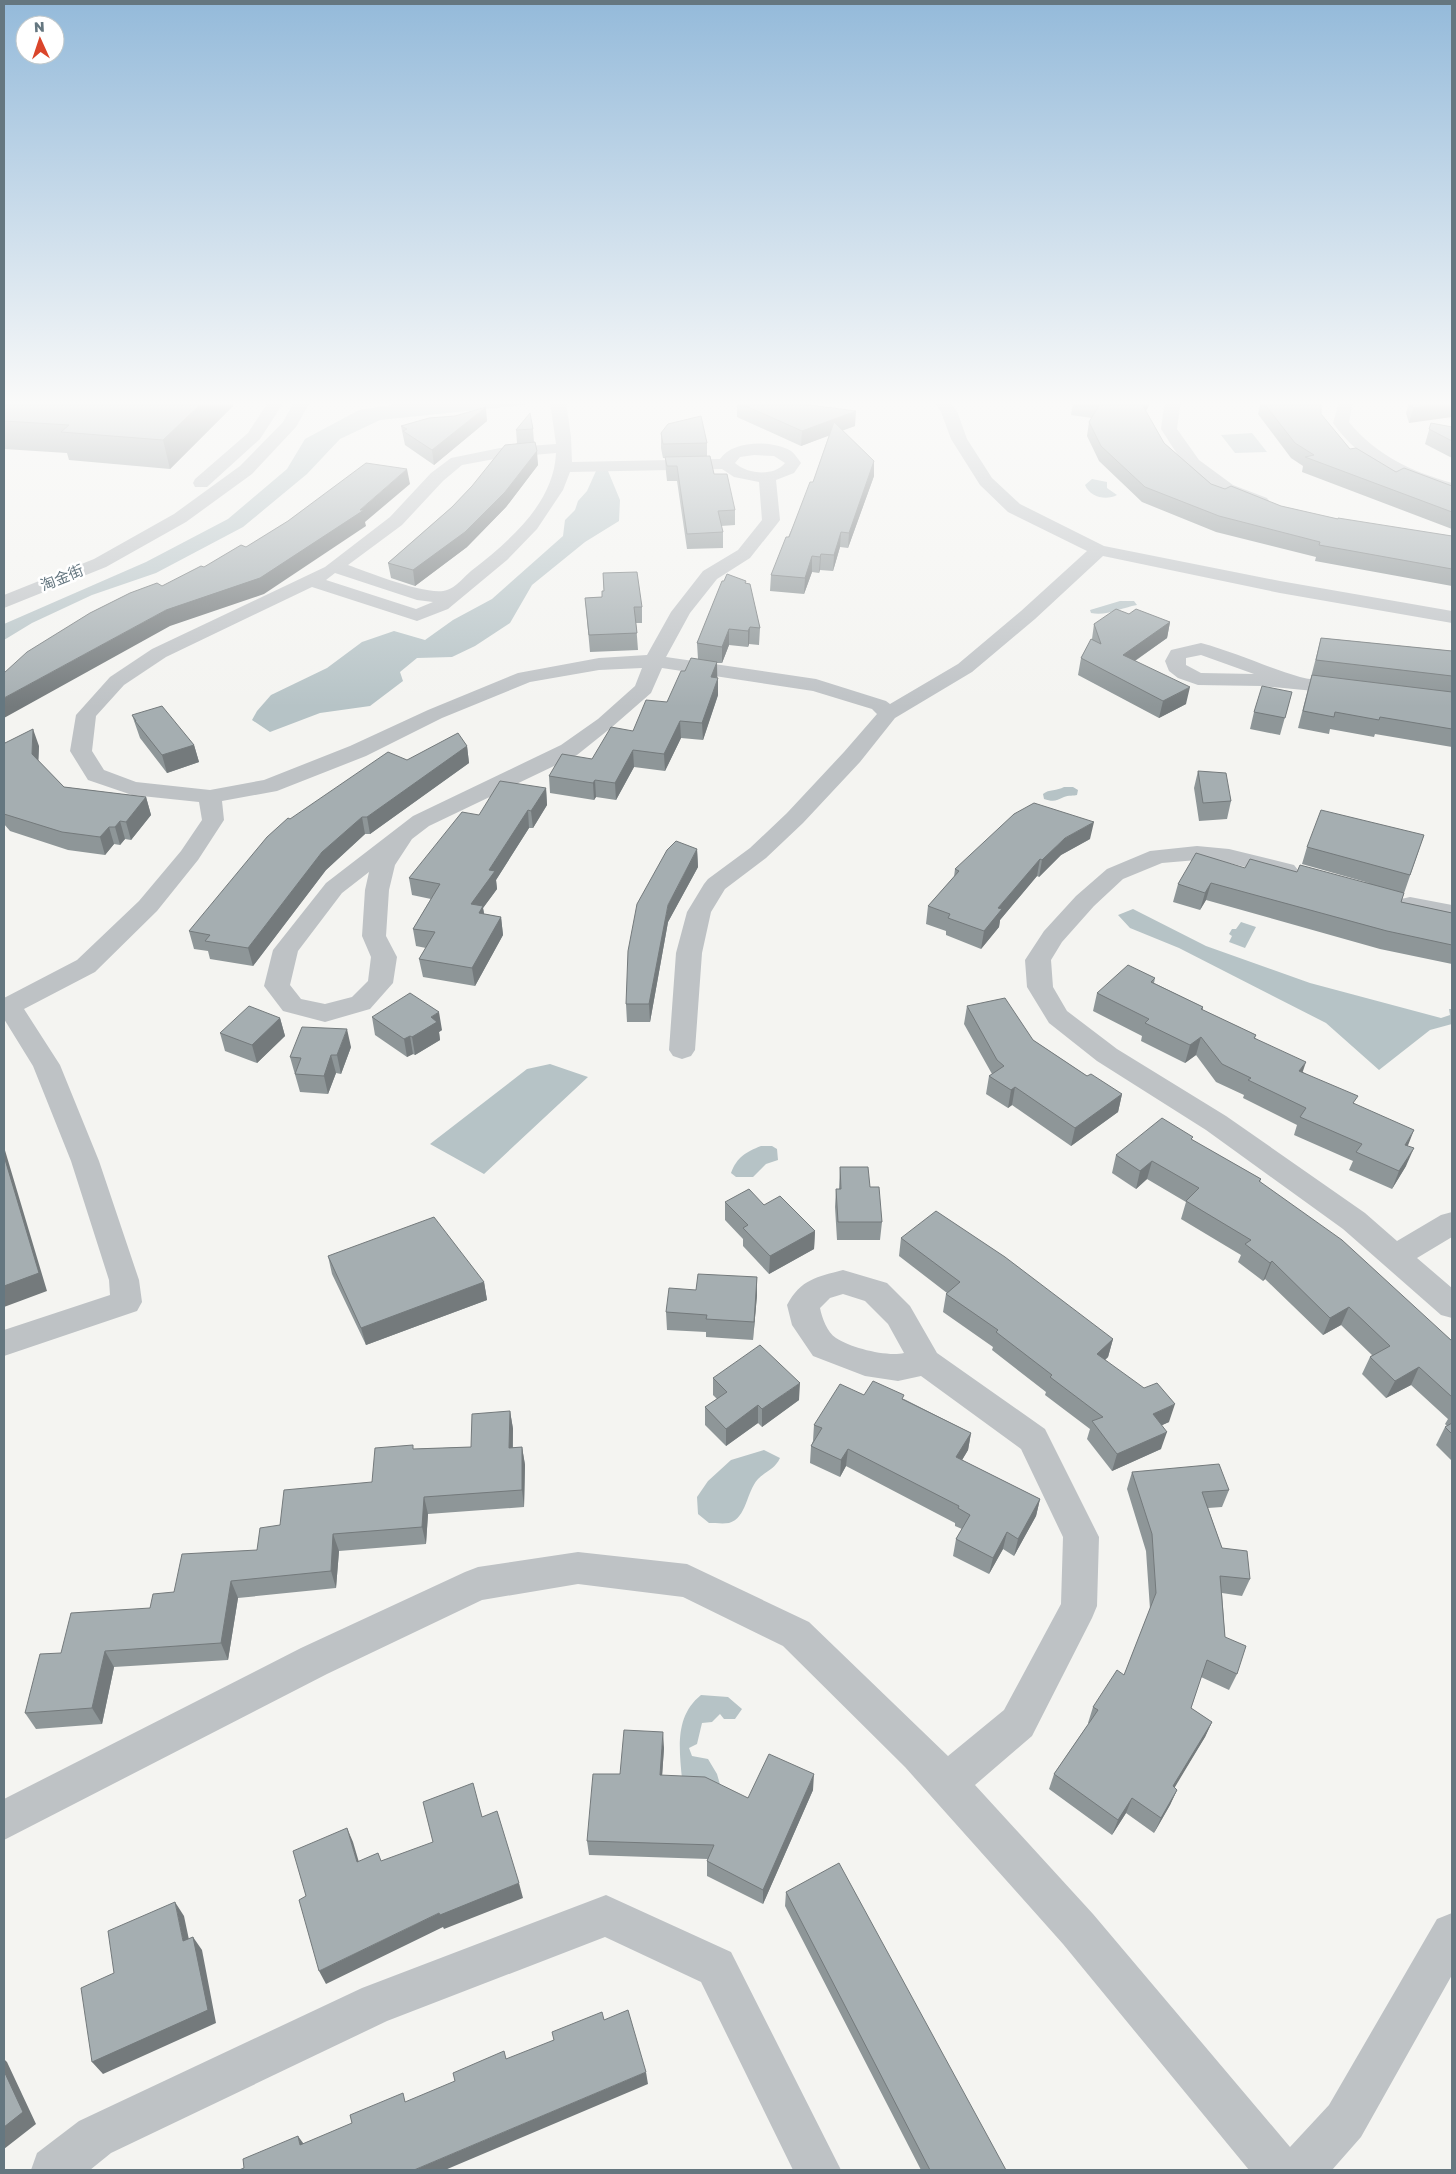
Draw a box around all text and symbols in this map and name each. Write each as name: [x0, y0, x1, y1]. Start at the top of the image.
north arrow: [15, 15, 65, 65]
text: N: [34, 18, 45, 35]
street label: 淘金街: [37, 560, 86, 594]

